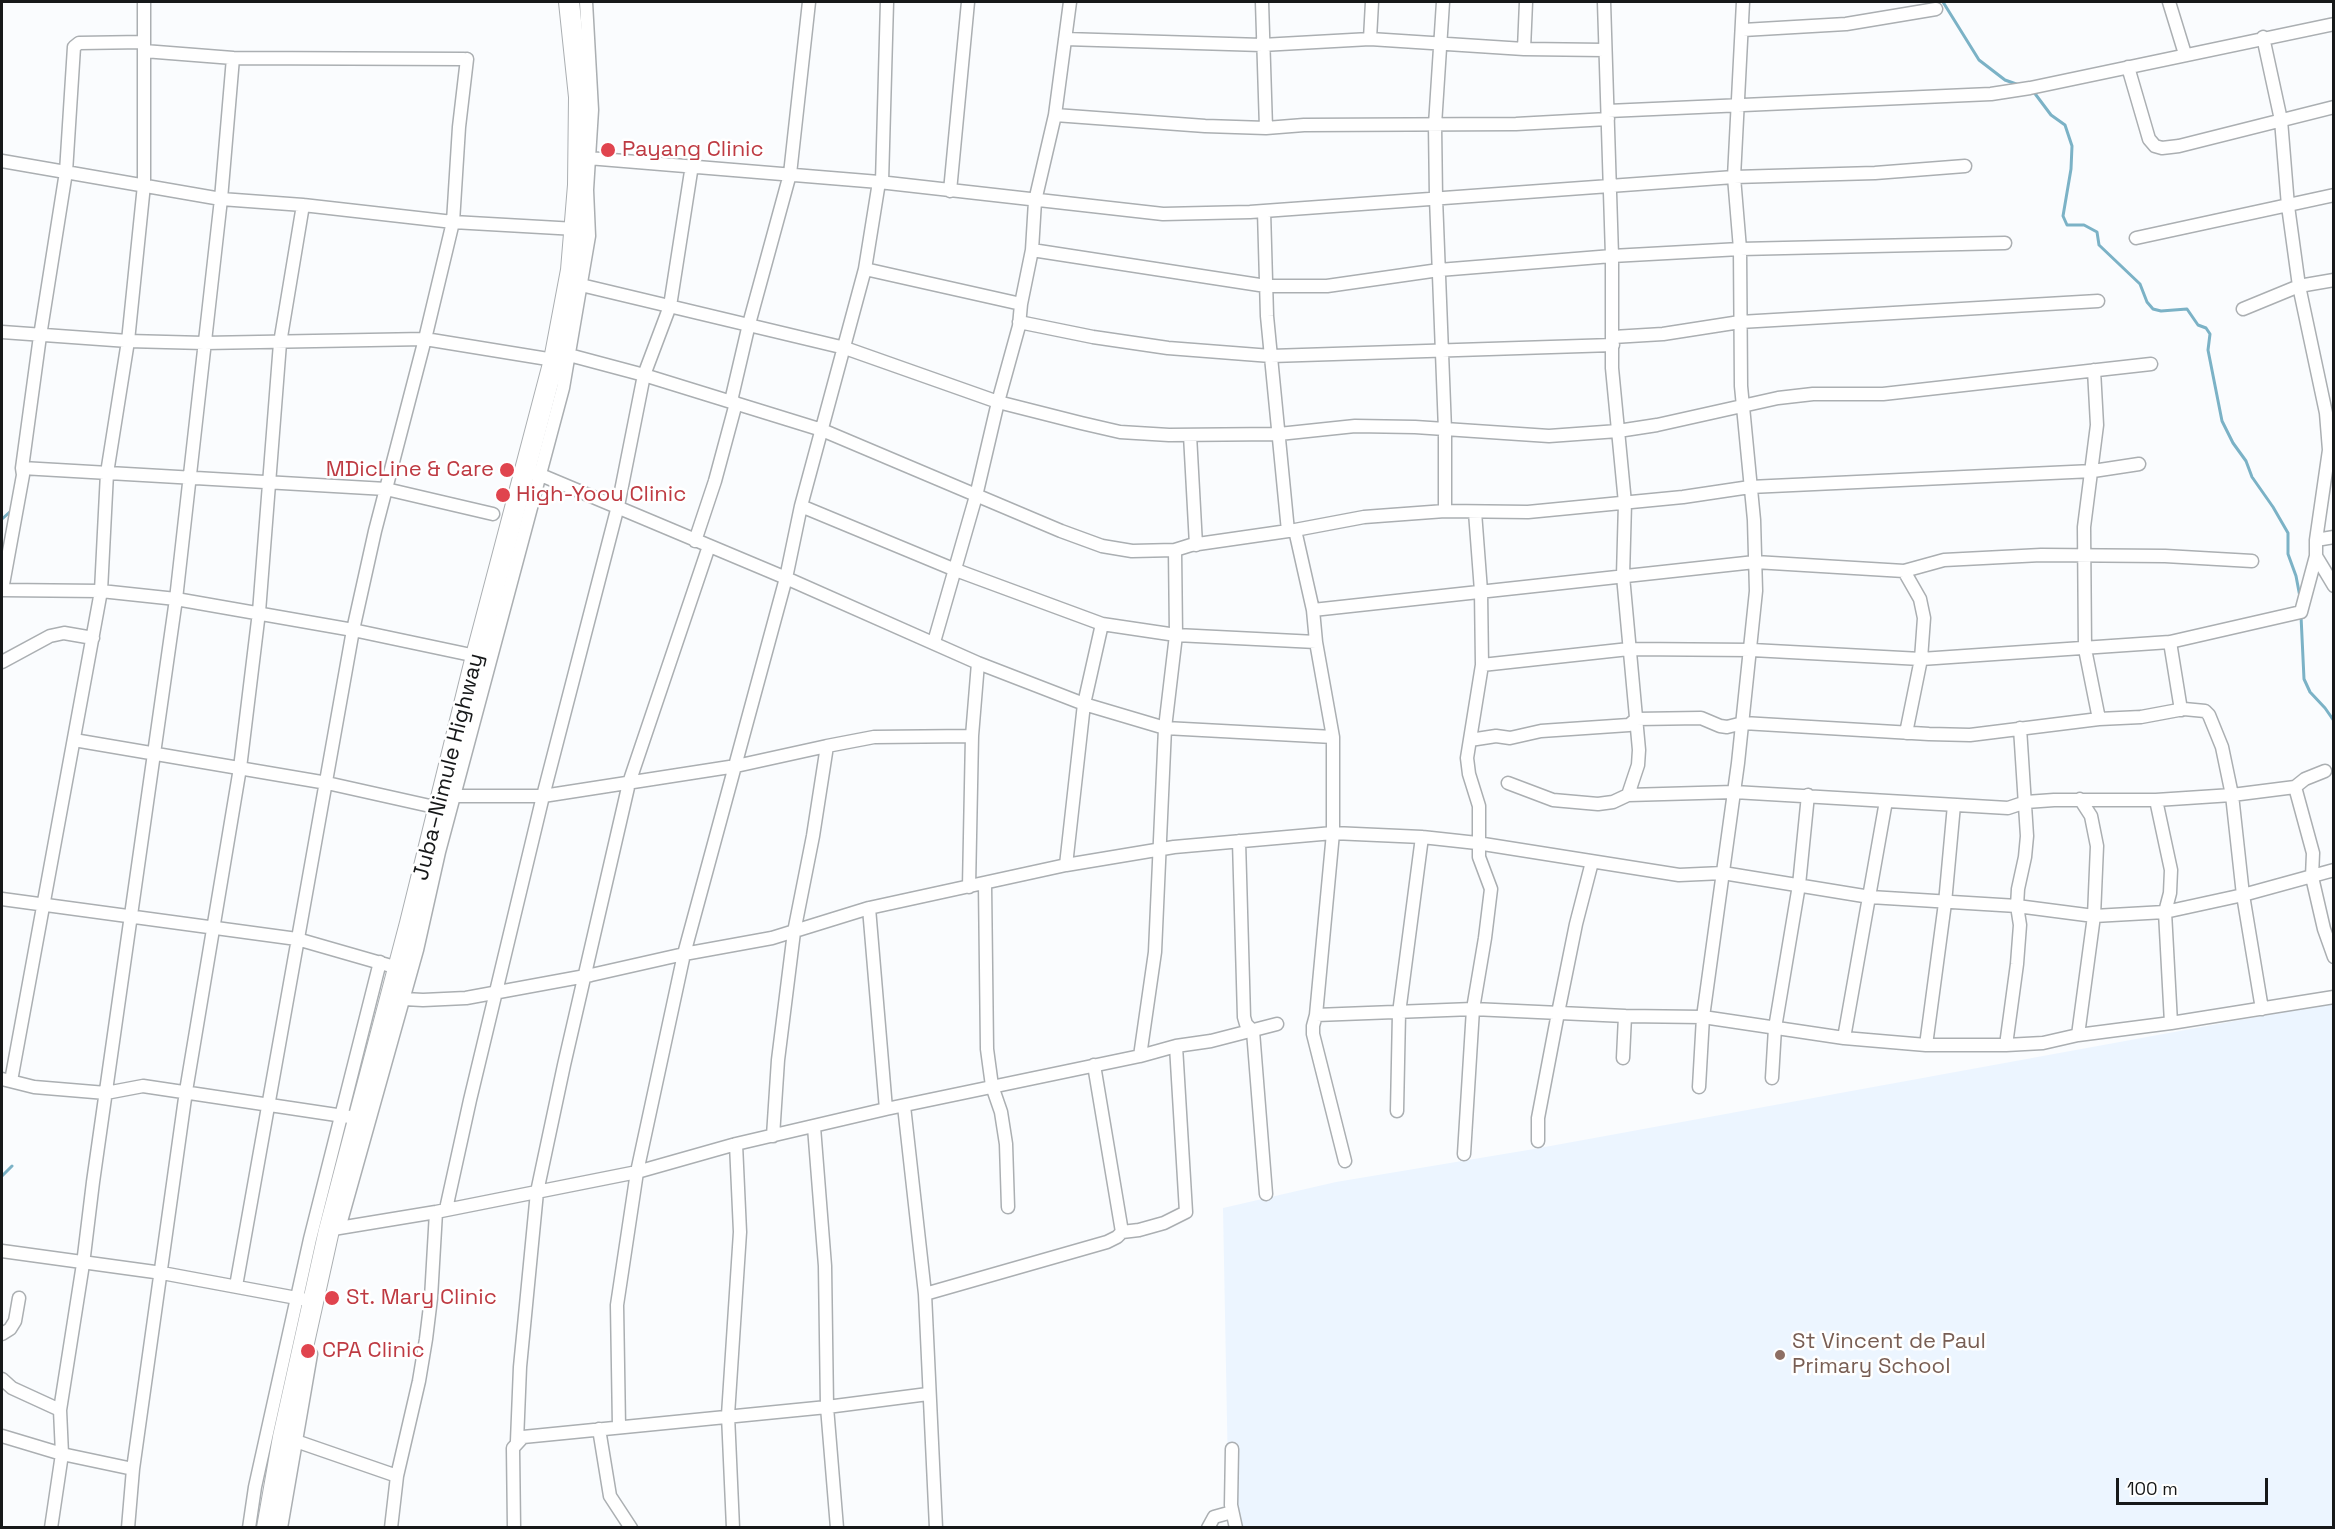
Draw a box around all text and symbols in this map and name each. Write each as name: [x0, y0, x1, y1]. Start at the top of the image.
place label: Payang Clinic: [622, 137, 764, 163]
marker: Payang Clinic: [599, 141, 617, 159]
place label: MDicLine & Care: [326, 457, 494, 483]
marker: MDicLine & Care: [498, 461, 516, 479]
place label: High-Yoou Clinic: [516, 482, 686, 508]
marker: High-Yoou Clinic: [494, 486, 512, 504]
street label: Juba–Nimule Highway: [408, 651, 490, 883]
place label: St. Mary Clinic: [346, 1285, 497, 1311]
marker: St. Mary Clinic: [323, 1289, 341, 1307]
place label: St Vincent de Paul Primary School: [1792, 1329, 1986, 1380]
place label: CPA Clinic: [322, 1338, 425, 1364]
marker: CPA Clinic: [299, 1342, 317, 1360]
marker: St Vincent de Paul Primary School: [1773, 1348, 1787, 1362]
scale bar: [2119, 1466, 2270, 1504]
text: 100 m: [2127, 1477, 2178, 1500]

